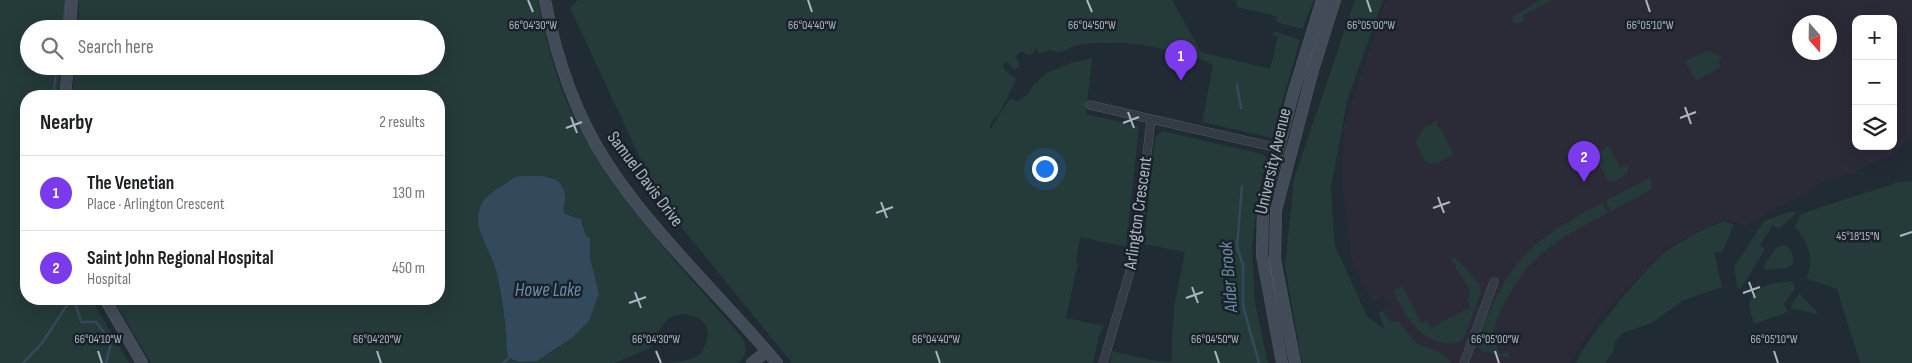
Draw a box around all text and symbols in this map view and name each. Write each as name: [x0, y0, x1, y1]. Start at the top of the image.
north arrow: [1792, 15, 1837, 60]
map controls: [1852, 15, 1897, 150]
button: +: [1852, 15, 1897, 60]
text: 66°04'30"W: [509, 18, 557, 33]
text: 66°04'40"W: [788, 18, 836, 33]
text: 66°04'50"W: [1068, 18, 1116, 33]
text: 66°05'00"W: [1347, 18, 1395, 33]
text: 66°05'10"W: [1626, 18, 1674, 33]
search box: [20, 20, 445, 75]
icon: search: [38, 34, 66, 62]
text: Search here: [78, 36, 154, 59]
pin: 1: [1165, 40, 1197, 81]
button: −: [1852, 60, 1897, 105]
button: layers: [1852, 105, 1897, 150]
street label: University Avenue: [1251, 106, 1295, 216]
text: Nearby: [40, 110, 93, 135]
text: 2 results: [379, 113, 425, 132]
street label: Samuel Davis Drive: [602, 127, 688, 231]
pin: 2: [1568, 141, 1600, 182]
street label: Arlington Crescent: [1120, 155, 1156, 272]
your location: [1032, 156, 1058, 182]
text: The Venetian: [87, 172, 174, 195]
text: 1: [53, 184, 59, 203]
text: 130 m: [393, 184, 425, 203]
text: Place · Arlington Crescent: [87, 195, 225, 214]
text: 45°18'15"N: [1836, 229, 1880, 244]
water label: Alder Brook: [1214, 240, 1244, 314]
text: Saint John Regional Hospital: [87, 247, 274, 270]
text: 2: [52, 259, 60, 278]
text: 450 m: [392, 259, 425, 278]
text: Hospital: [87, 270, 131, 289]
water label: Howe Lake: [515, 279, 582, 302]
text: 66°04'10"W: [74, 332, 122, 347]
text: 66°04'20"W: [353, 332, 401, 347]
text: 66°04'30"W: [632, 332, 680, 347]
text: 66°04'40"W: [912, 332, 960, 347]
text: 66°04'50"W: [1191, 332, 1239, 347]
text: 66°05'00"W: [1471, 332, 1519, 347]
text: 66°05'10"W: [1750, 332, 1798, 347]

